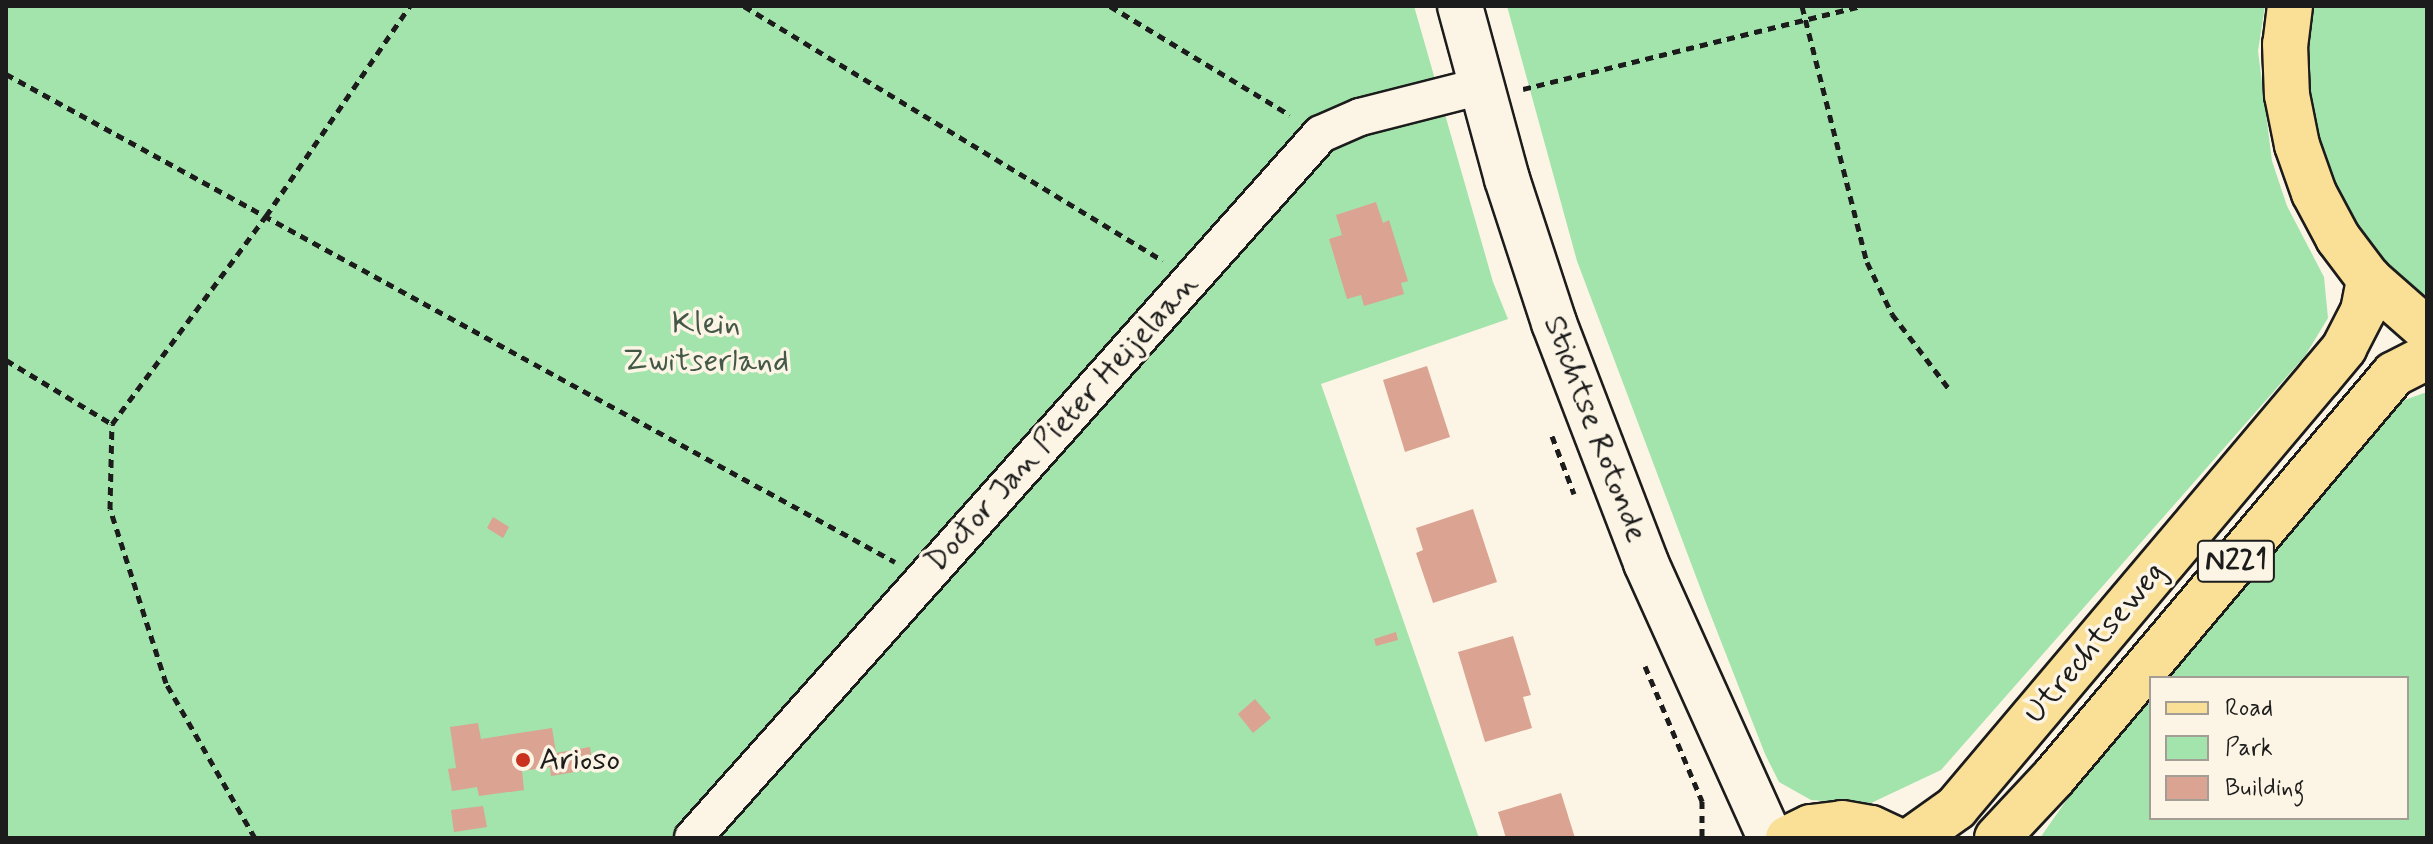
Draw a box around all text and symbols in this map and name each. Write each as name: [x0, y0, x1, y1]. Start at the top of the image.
street label: Doctor Jan Pieter Heijelaan: [919, 268, 1205, 578]
park label: Klein Zwitserland: [623, 306, 789, 381]
street label: Stichtse Rotonde: [1535, 312, 1655, 546]
road number: N221: [2196, 535, 2276, 587]
street label: Utrechtseweg: [2016, 554, 2174, 732]
legend: [2149, 676, 2409, 820]
text: Road: [2225, 693, 2273, 724]
text: Park: [2225, 733, 2273, 764]
place label: Arioso: [539, 741, 620, 779]
marker: Arioso: [514, 751, 532, 769]
text: Building: [2225, 773, 2305, 804]

